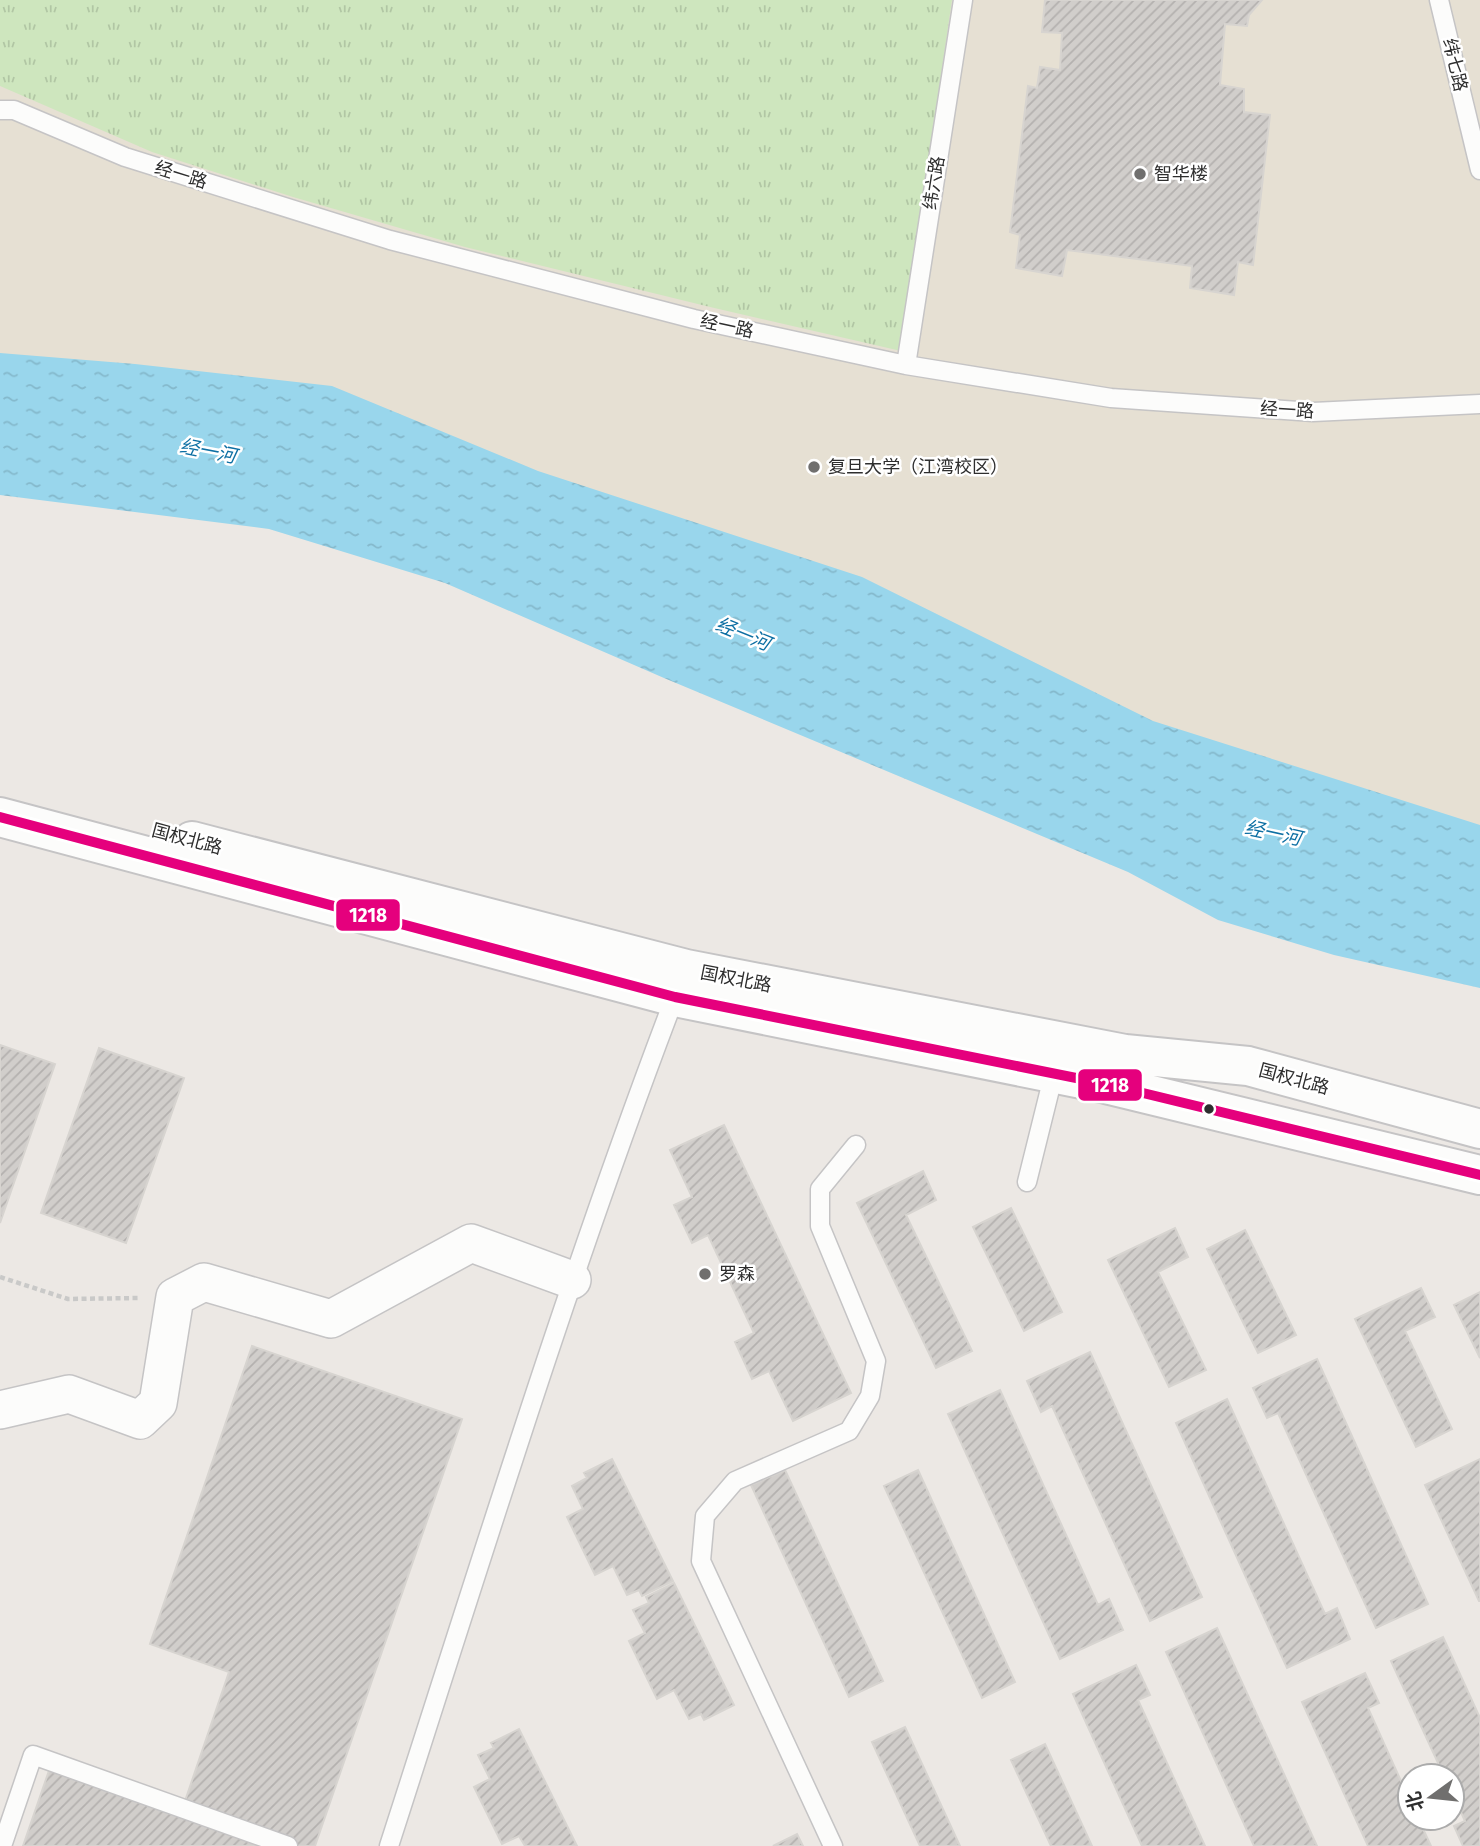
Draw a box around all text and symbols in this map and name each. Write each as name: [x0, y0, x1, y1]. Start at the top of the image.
street label: 纬七路: [1438, 36, 1472, 94]
street label: 纬六路: [919, 155, 949, 211]
street label: 经一路: [152, 157, 210, 193]
place label: 智华楼: [1154, 163, 1208, 185]
marker: 智华楼: [1132, 166, 1148, 182]
street label: 经一路: [698, 310, 756, 342]
street label: 经一路: [1259, 398, 1315, 422]
water label: 经一河: [178, 434, 242, 468]
place label: 复旦大学（江湾校区）: [828, 456, 1008, 478]
marker: 复旦大学（江湾校区）: [806, 459, 822, 475]
water label: 经一河: [712, 613, 777, 657]
water label: 经一河: [1243, 816, 1307, 851]
street label: 国权北路: [149, 819, 225, 859]
line badge: 1218: [335, 898, 401, 932]
text: 1218: [349, 904, 387, 927]
street label: 国权北路: [699, 961, 773, 997]
street label: 国权北路: [1256, 1059, 1332, 1099]
line badge: 1218: [1077, 1068, 1143, 1102]
text: 1218: [1091, 1074, 1129, 1097]
unlabelled marker: [1202, 1102, 1216, 1116]
place label: 罗森: [719, 1263, 755, 1285]
marker: 罗森: [697, 1266, 713, 1282]
north arrow: [1396, 1762, 1466, 1832]
text: 北: [1401, 1789, 1429, 1813]

